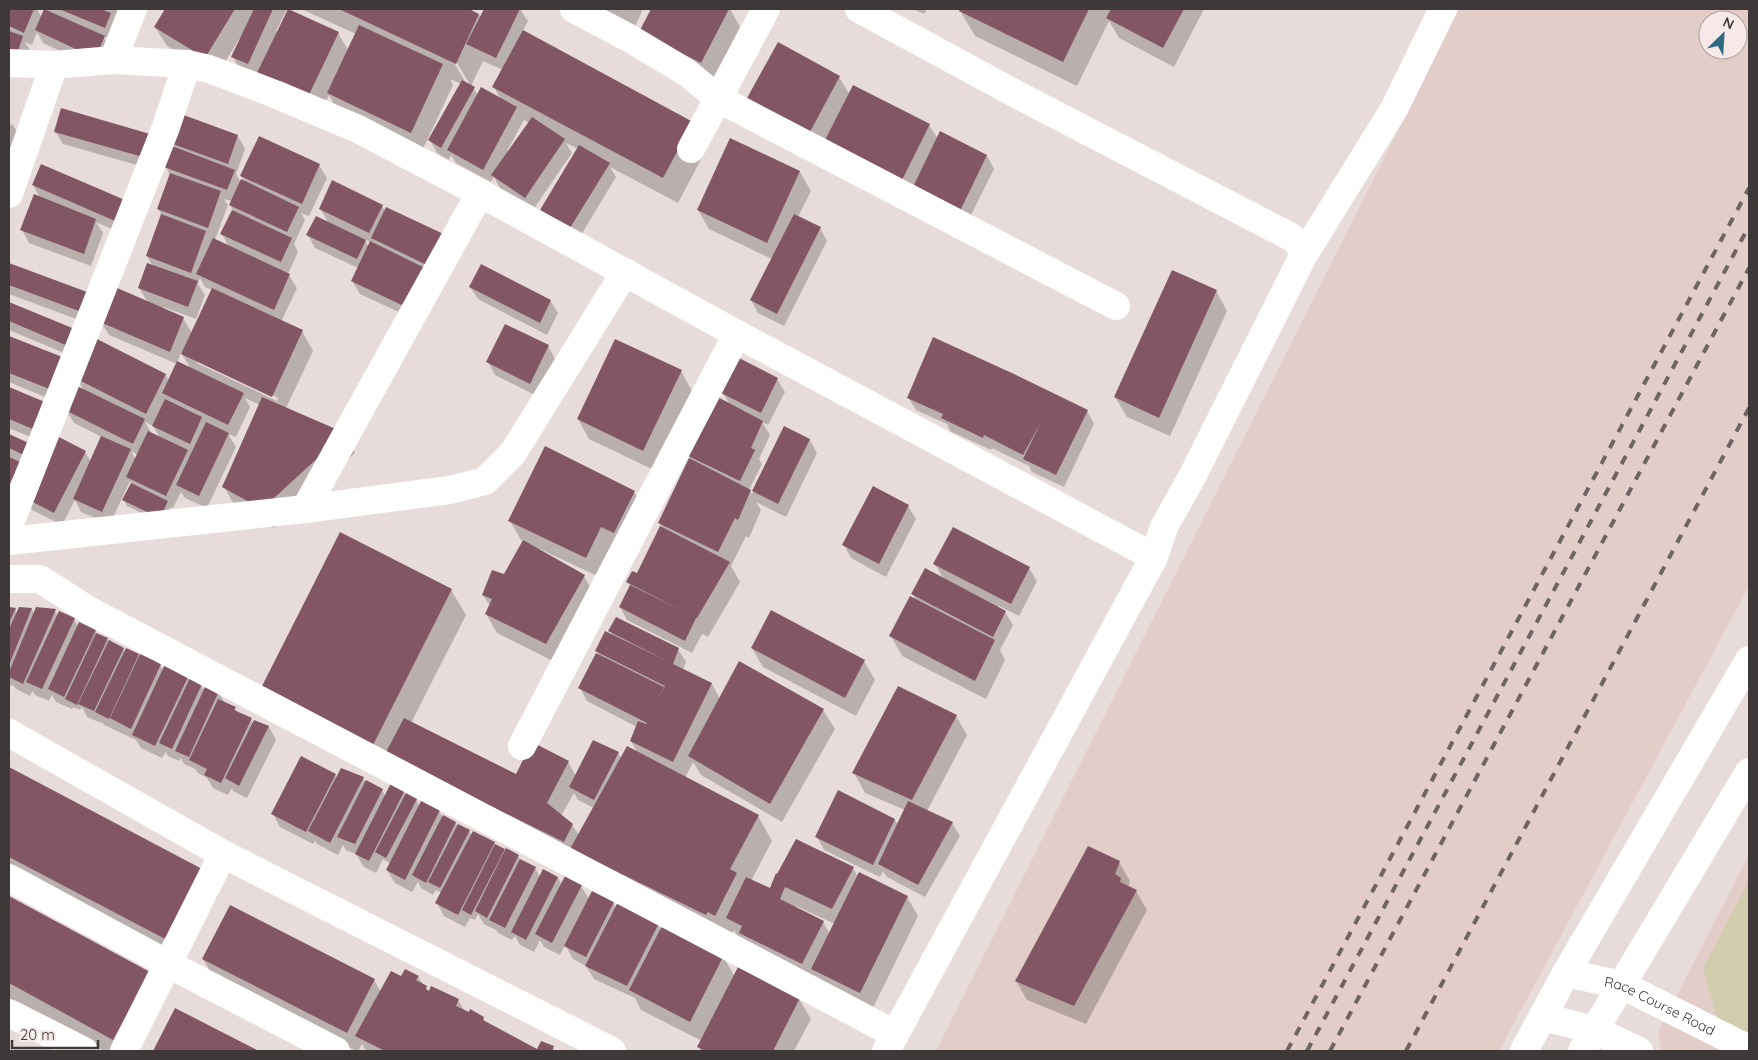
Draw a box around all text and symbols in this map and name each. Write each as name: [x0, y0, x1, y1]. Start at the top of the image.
north arrow: [1698, 10, 1748, 60]
text: N: [1720, 13, 1737, 34]
street label: Race Course Road: [1603, 972, 1718, 1039]
scale bar: [12, 1018, 99, 1050]
text: 20 m: [20, 1025, 55, 1044]

